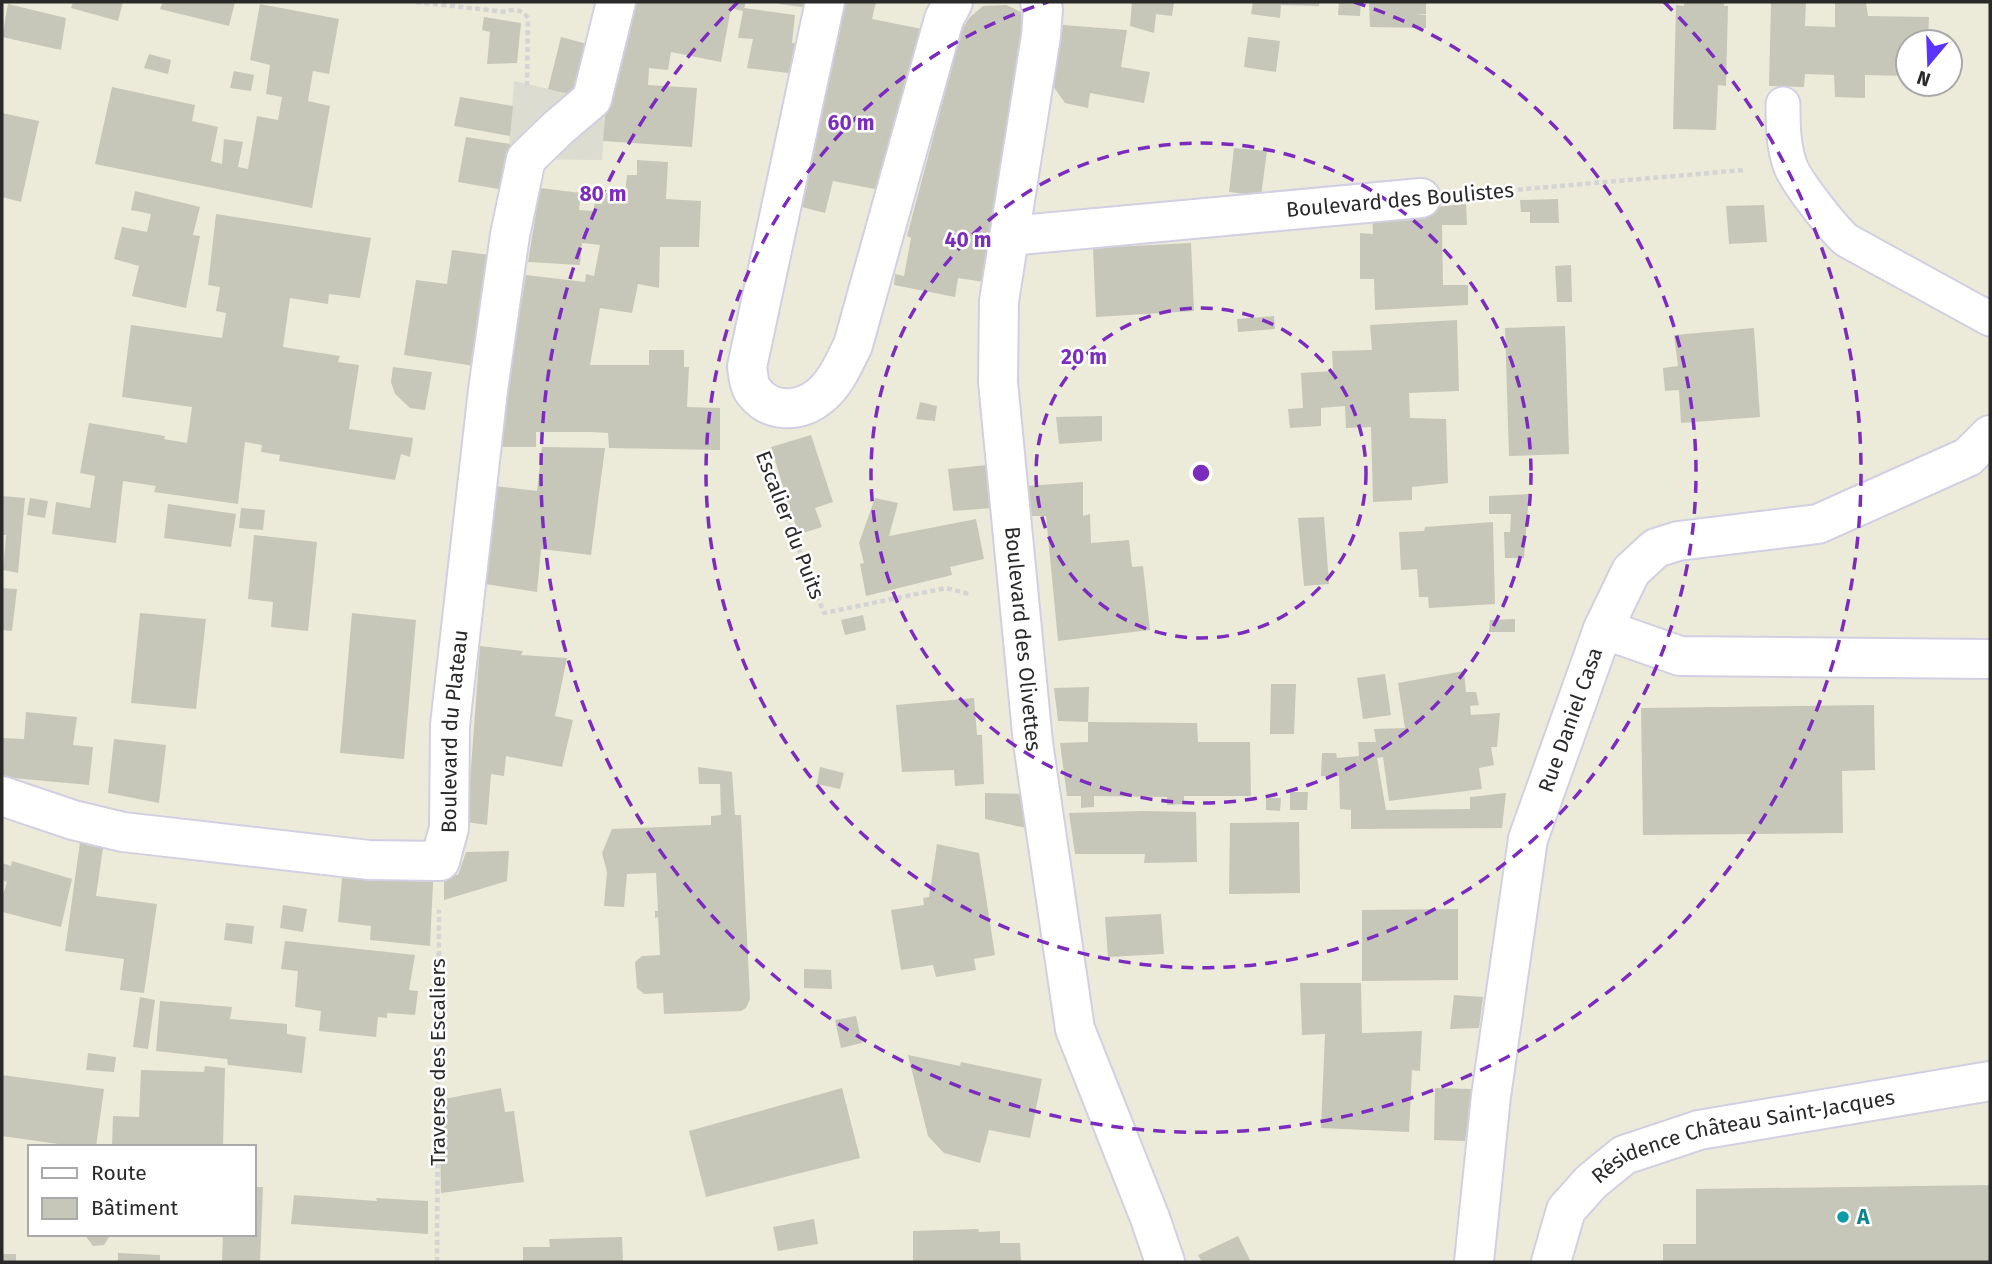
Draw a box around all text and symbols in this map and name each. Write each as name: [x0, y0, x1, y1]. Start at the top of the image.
north arrow: [1894, 28, 1964, 98]
text: N: [1914, 66, 1933, 92]
text: 60 m: [828, 110, 874, 136]
street label: Boulevard des Boulistes: [1285, 177, 1515, 223]
text: 80 m: [579, 181, 627, 207]
text: 40 m: [945, 227, 991, 253]
text: 20 m: [1061, 344, 1107, 370]
street label: Escalier du Puits: [750, 447, 830, 603]
centre of rings: [1189, 461, 1213, 485]
street label: Boulevard des Olivettes: [999, 525, 1047, 753]
street label: Boulevard du Plateau: [436, 628, 474, 833]
street label: Rue Daniel Casa: [1533, 644, 1608, 796]
street label: Traverse des Escaliers: [425, 958, 451, 1166]
street label: Résidence Château Saint-Jacques: [1586, 1084, 1897, 1189]
legend: [28, 1145, 256, 1236]
text: Route: [91, 1160, 147, 1186]
text: Bâtiment: [91, 1195, 178, 1221]
place label: A: [1856, 1204, 1870, 1230]
marker: A: [1835, 1209, 1851, 1225]

